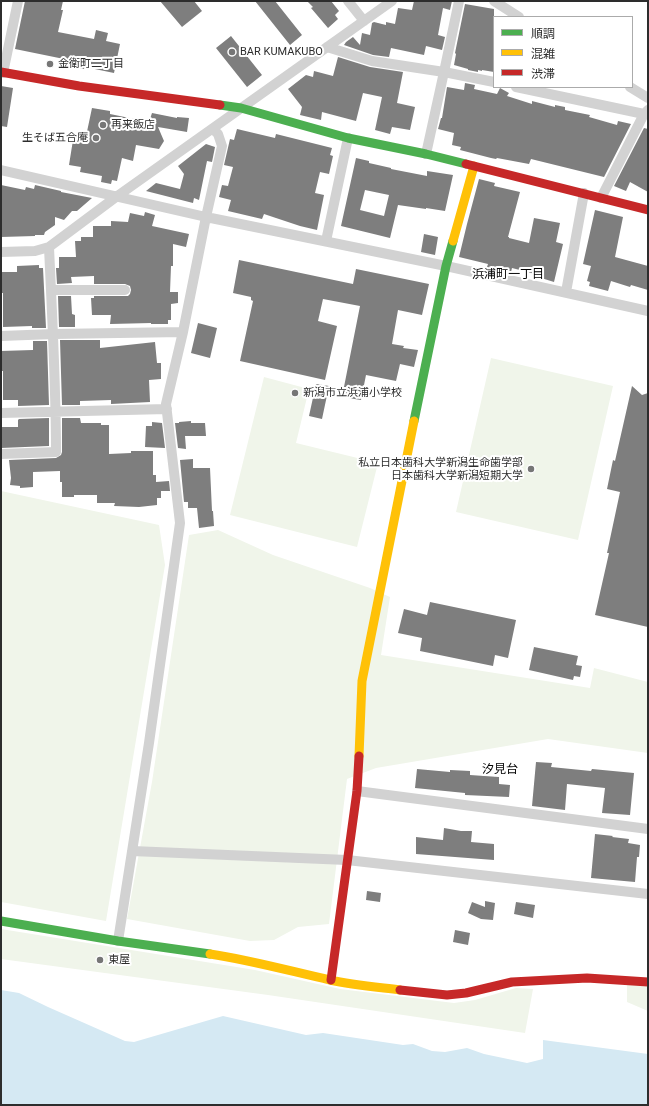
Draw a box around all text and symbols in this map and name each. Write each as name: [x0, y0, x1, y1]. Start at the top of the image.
legend: [493, 16, 633, 88]
text: 順調: [531, 27, 555, 41]
place label: BAR KUMAKUBO: [240, 45, 323, 59]
marker: BAR KUMAKUBO: [227, 47, 237, 57]
text: 混雑: [531, 47, 555, 61]
place label: 金衛町二丁目: [58, 57, 124, 71]
marker: 金衛町二丁目: [45, 59, 55, 69]
text: 渋滞: [531, 67, 555, 81]
place label: 再来飯店: [111, 118, 155, 132]
marker: 再来飯店: [98, 120, 108, 130]
place label: 生そば五合庵: [22, 131, 88, 145]
marker: 生そば五合庵: [91, 133, 101, 143]
district label: 浜浦町一丁目: [472, 268, 544, 282]
place label: 新潟市立浜浦小学校: [303, 386, 402, 400]
marker: 新潟市立浜浦小学校: [290, 388, 300, 398]
place label: 私立日本歯科大学新潟生命歯学部 日本歯科大学新潟短期大学: [358, 456, 523, 482]
marker: 私立日本歯科大学新潟生命歯学部 日本歯科大学新潟短期大学: [526, 464, 536, 474]
district label: 汐見台: [482, 763, 518, 777]
place label: 東屋: [108, 953, 130, 967]
marker: 東屋: [95, 955, 105, 965]

